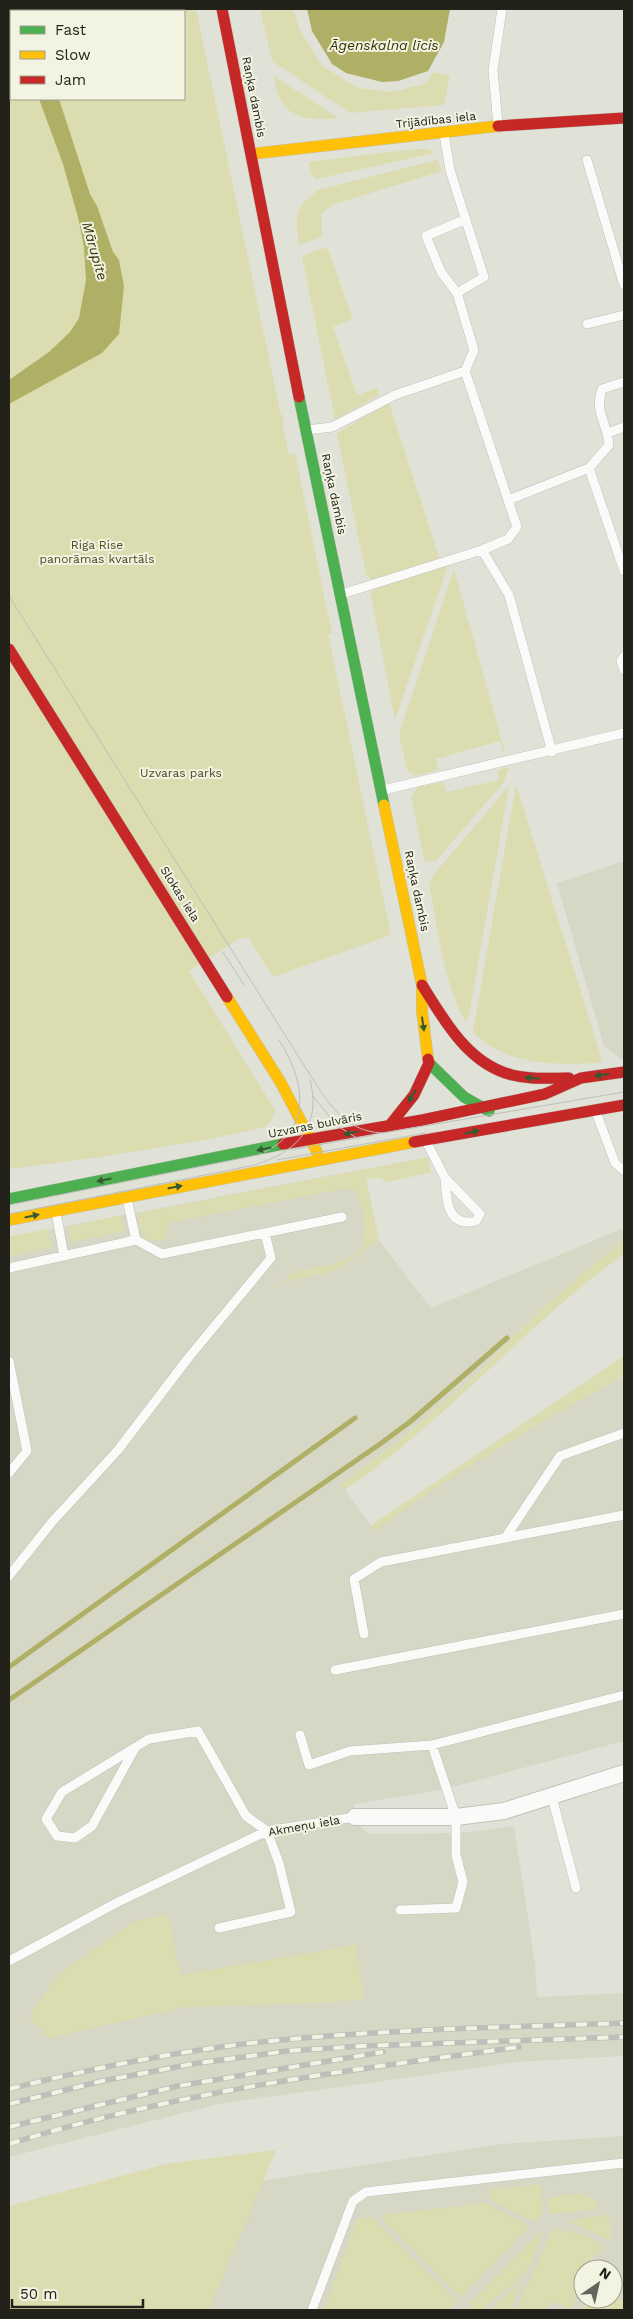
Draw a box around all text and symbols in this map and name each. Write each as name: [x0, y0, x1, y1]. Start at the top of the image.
legend: [10, 10, 185, 100]
text: Fast: [55, 21, 87, 39]
water label: Āgenskalna līcis: [328, 37, 439, 53]
text: Slow: [55, 46, 91, 64]
street label: Raņķa dambis: [239, 55, 269, 139]
text: Jam: [55, 71, 86, 89]
street label: Trijādības iela: [395, 109, 477, 131]
water label: Mārupīte: [79, 220, 111, 282]
street label: Raņķa dambis: [319, 452, 349, 536]
park label: Riga Rise panorāmas kvartāls: [39, 538, 155, 566]
park label: Uzvaras parks: [140, 766, 222, 780]
street label: Raņķa dambis: [402, 849, 432, 933]
street label: Slokas iela: [157, 864, 203, 925]
one-way arrow: [420, 1016, 428, 1032]
one-way arrow: [594, 1071, 610, 1079]
one-way arrow: [524, 1073, 540, 1081]
one-way arrow: [407, 1089, 417, 1103]
street label: Uzvaras bulvāris: [267, 1109, 363, 1141]
one-way arrow: [464, 1128, 479, 1136]
one-way arrow: [342, 1129, 358, 1137]
one-way arrow: [256, 1145, 271, 1153]
one-way arrow: [97, 1176, 112, 1184]
one-way arrow: [167, 1182, 183, 1190]
one-way arrow: [24, 1211, 40, 1219]
street label: Akmeņu iela: [267, 1813, 341, 1839]
north arrow: [573, 2259, 623, 2309]
text: N: [596, 2264, 614, 2283]
scale bar: [12, 2276, 144, 2308]
text: 50 m: [20, 2285, 57, 2303]

